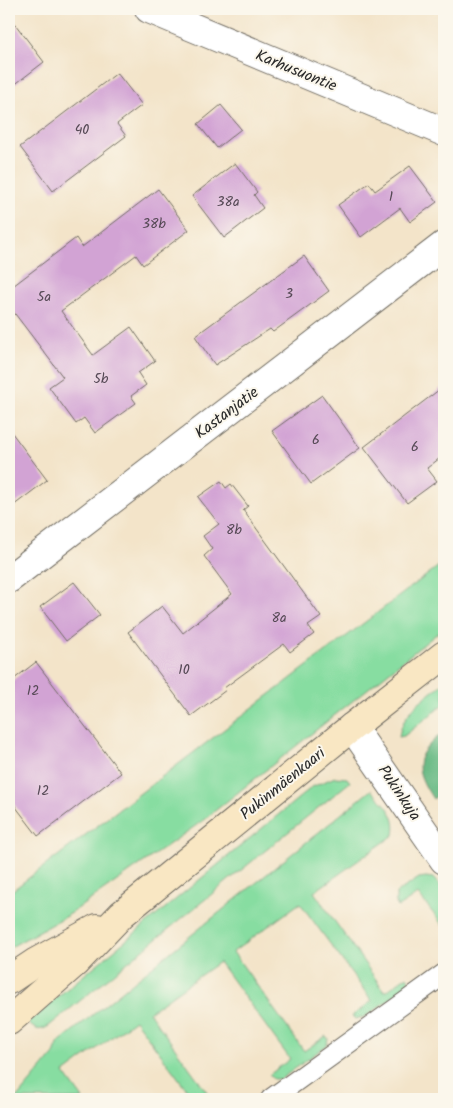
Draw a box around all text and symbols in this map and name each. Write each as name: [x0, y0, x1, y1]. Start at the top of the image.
street label: Karhusuontie: [251, 43, 341, 99]
house number: 40: [75, 119, 89, 141]
house number: 1: [389, 186, 393, 208]
house number: 38a: [217, 191, 240, 213]
house number: 38b: [142, 213, 167, 235]
house number: 3: [285, 283, 293, 305]
house number: 5a: [37, 286, 51, 308]
house number: 5b: [94, 368, 109, 390]
street label: Kastanjatie: [190, 381, 264, 445]
house number: 6: [312, 429, 320, 451]
house number: 6: [411, 436, 419, 458]
house number: 8b: [226, 519, 243, 541]
house number: 8a: [272, 607, 287, 629]
house number: 10: [178, 659, 190, 681]
house number: 12: [27, 680, 39, 702]
street label: Pukinmäenkaari: [235, 741, 332, 826]
street label: Pukinkuja: [371, 760, 427, 826]
house number: 12: [37, 780, 49, 802]

